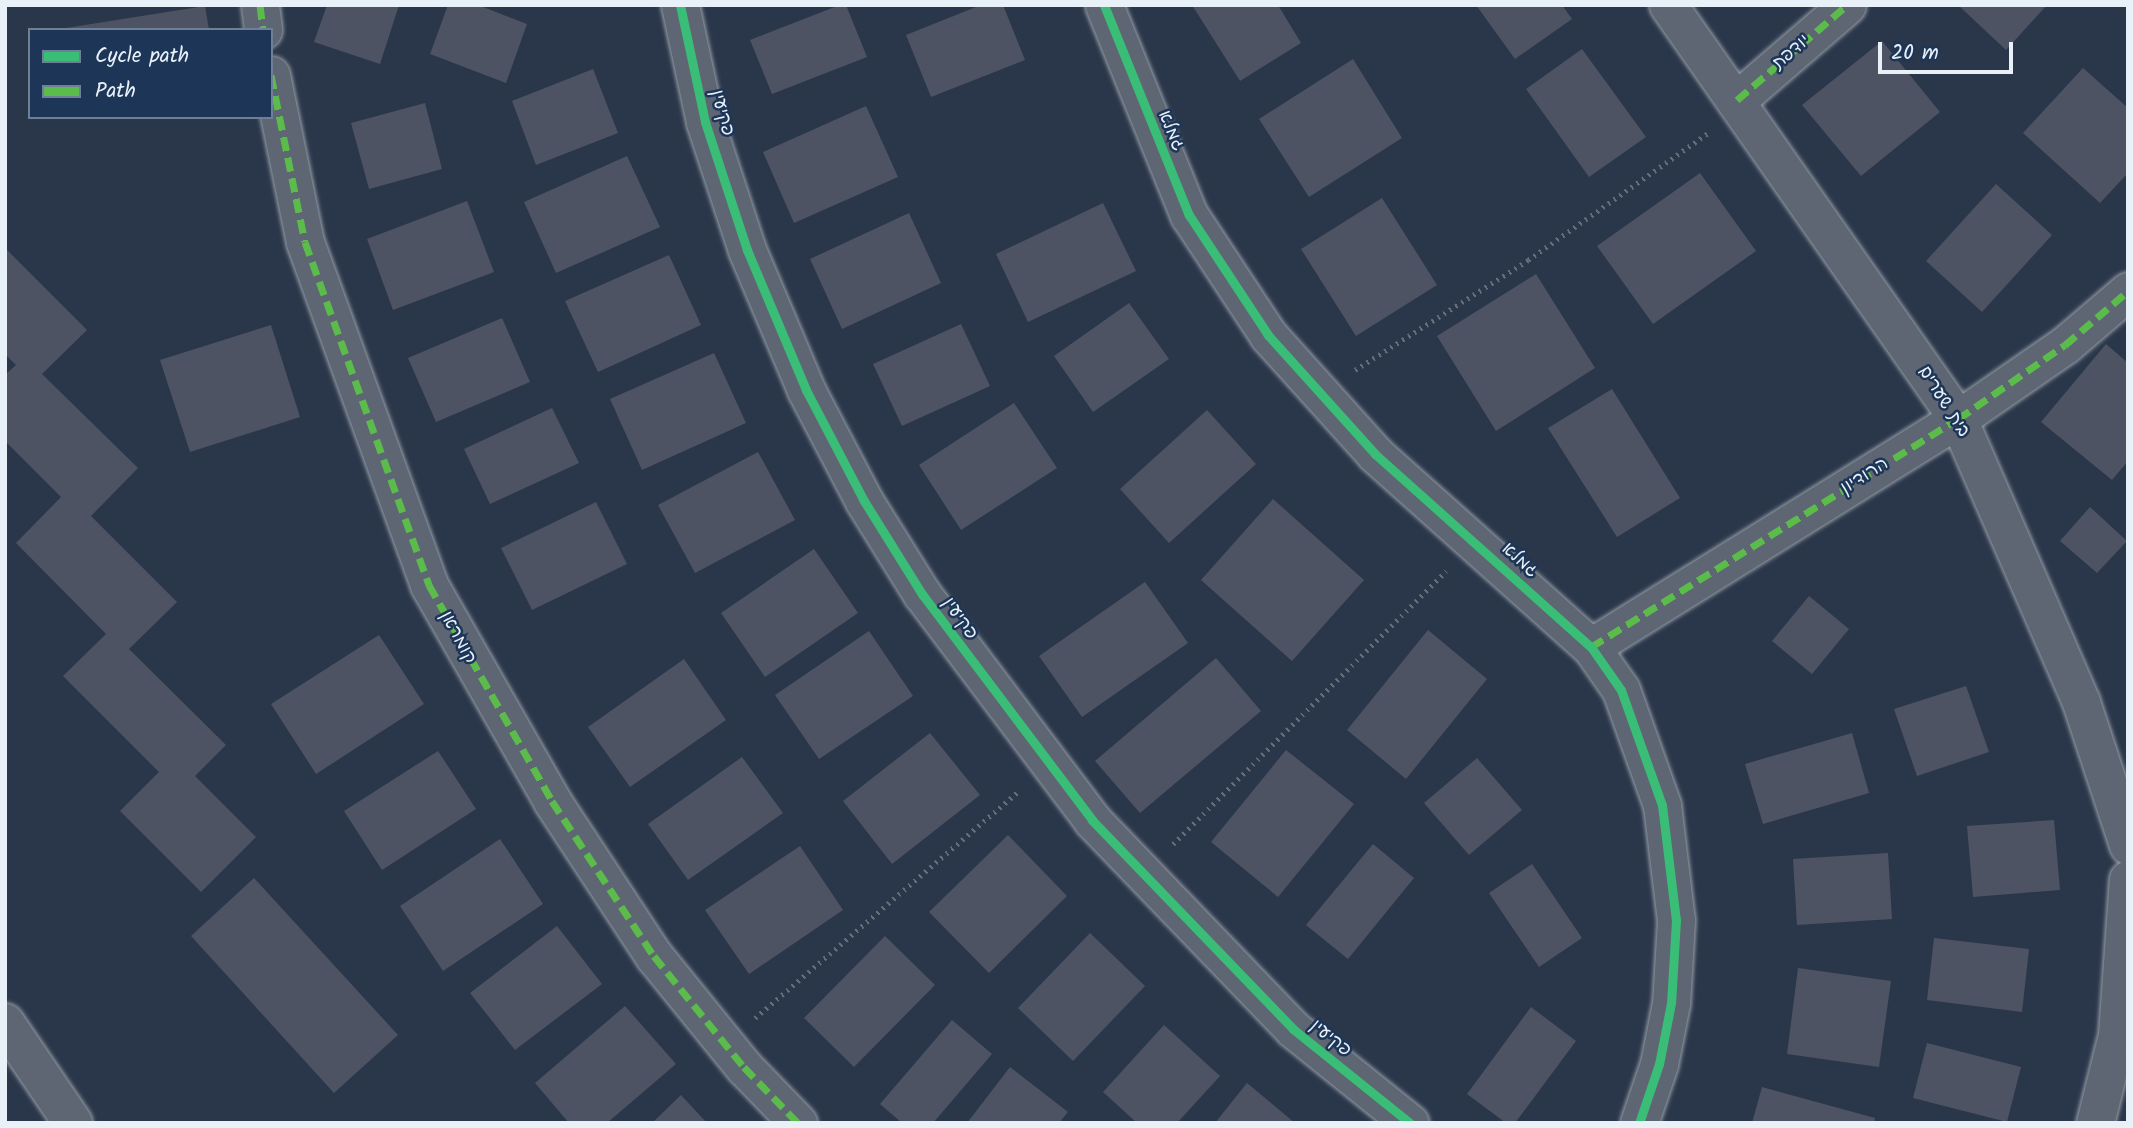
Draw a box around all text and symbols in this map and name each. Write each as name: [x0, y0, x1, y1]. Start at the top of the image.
legend: [28, 28, 273, 119]
scale bar: [1881, 28, 2016, 72]
street label: יודפת: [1769, 31, 1815, 75]
text: 20 m: [1891, 37, 1939, 70]
text: Cycle path: [95, 40, 189, 73]
text: Path: [95, 75, 136, 108]
street label: פקיעין: [705, 88, 737, 138]
street label: גמלא: [1152, 108, 1188, 154]
street label: בית שערים: [1913, 362, 1973, 442]
street label: הרודיון: [1837, 454, 1893, 500]
street label: גמלא: [1496, 539, 1542, 583]
street label: פקיעין: [937, 594, 981, 644]
street label: קומראן: [434, 608, 480, 668]
street label: פקיעין: [1305, 1016, 1355, 1062]

